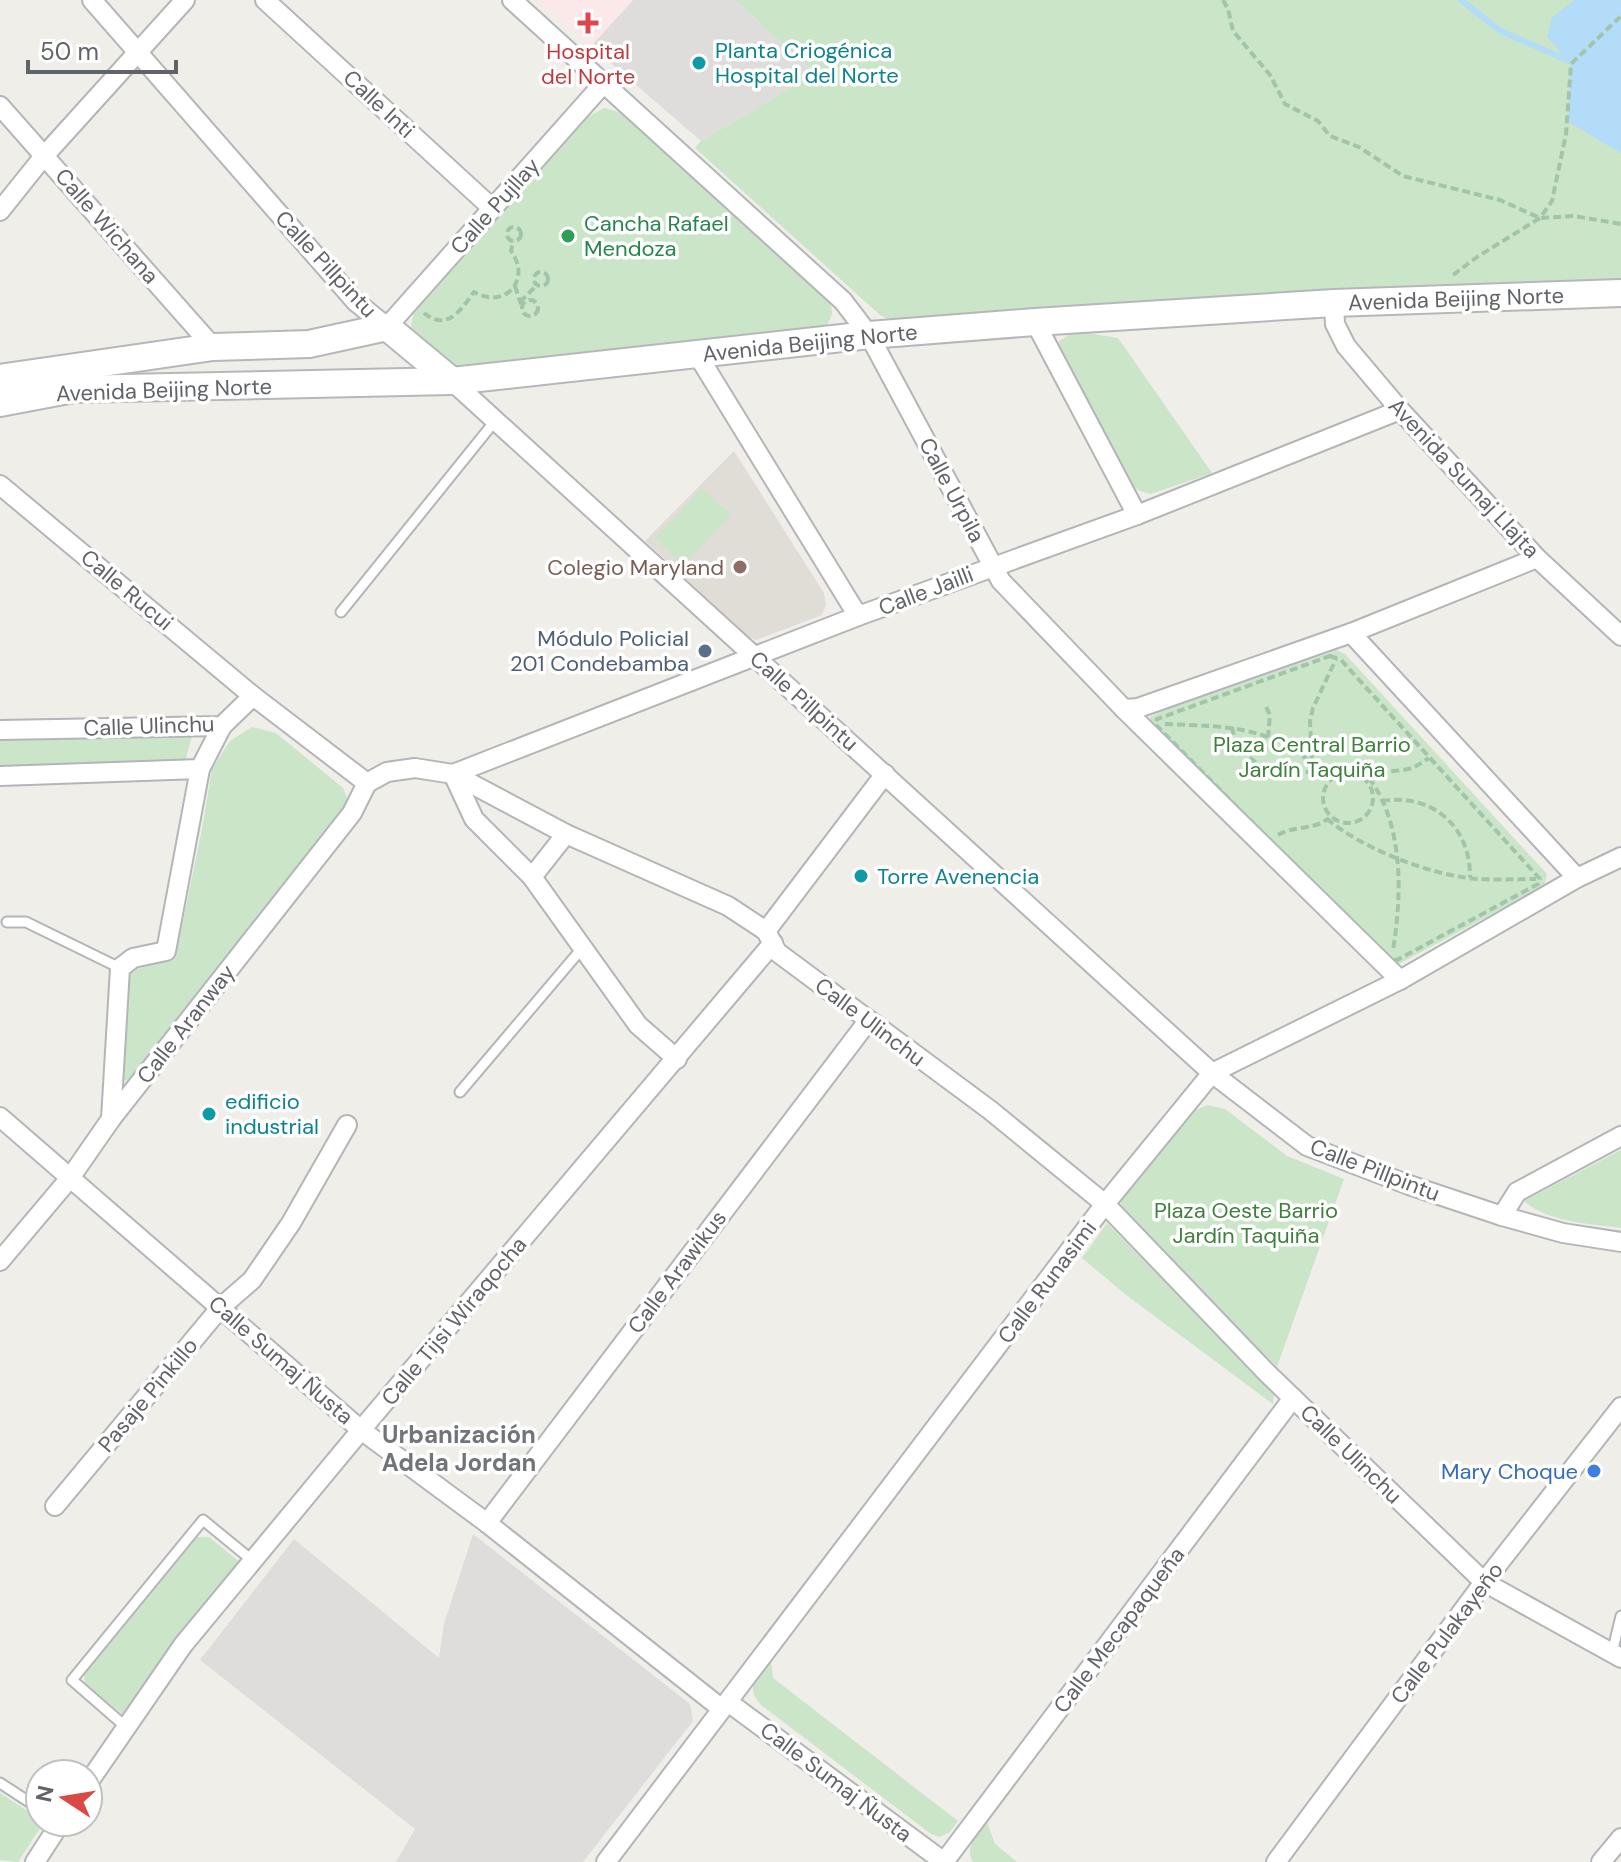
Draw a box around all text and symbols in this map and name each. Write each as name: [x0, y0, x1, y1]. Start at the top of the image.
marker: Hospital del Norte: [577, 12, 599, 34]
scale bar: [28, 24, 176, 74]
text: 50 m: [40, 36, 99, 67]
place label: Planta Criogénica Hospital del Norte: [715, 36, 899, 90]
place label: Hospital del Norte: [541, 37, 635, 91]
marker: Planta Criogénica Hospital del Norte: [690, 54, 708, 72]
street label: Calle Inti: [337, 64, 421, 144]
street label: Calle Pujllay: [444, 152, 546, 260]
street label: Calle Wichana: [49, 162, 165, 290]
street label: Calle Pillpintu: [269, 204, 383, 324]
place label: Cancha Rafael Mendoza: [584, 209, 729, 263]
marker: Cancha Rafael Mendoza: [559, 227, 577, 245]
street label: Avenida Beijing Norte: [1347, 281, 1565, 317]
street label: Avenida Beijing Norte: [701, 317, 919, 369]
street label: Avenida Beijing Norte: [55, 372, 273, 408]
street label: Avenida Sumaj Llajta: [1382, 392, 1546, 564]
street label: Calle Urpila: [912, 433, 992, 547]
street label: Calle Rucui: [75, 543, 179, 637]
place label: Colegio Maryland: [547, 553, 724, 582]
marker: Colegio Maryland: [731, 558, 749, 576]
street label: Calle Jailli: [874, 560, 978, 622]
place label: Módulo Policial 201 Condebamba: [510, 624, 689, 678]
marker: Módulo Policial 201 Condebamba: [696, 642, 714, 660]
street label: Calle Pillpintu: [744, 644, 864, 758]
street label: Calle Ulinchu: [83, 709, 215, 743]
park label: Plaza Central Barrio Jardín Taquiña: [1213, 730, 1411, 784]
place label: Torre Avenencia: [877, 862, 1039, 891]
marker: Torre Avenencia: [852, 867, 870, 885]
street label: Calle Aranway: [130, 959, 242, 1089]
street label: Calle Ulinchu: [809, 971, 931, 1073]
place label: edificio industrial: [225, 1087, 319, 1141]
marker: edificio industrial: [200, 1105, 218, 1123]
street label: Calle Pillpintu: [1306, 1132, 1444, 1208]
park label: Plaza Oeste Barrio Jardín Taquiña: [1154, 1196, 1338, 1250]
street label: Calle Arawikus: [621, 1204, 733, 1340]
street label: Calle Runasimi: [991, 1214, 1103, 1350]
street label: Calle Tijsi Wiraqocha: [375, 1231, 533, 1411]
street label: Calle Sumaj Ñusta: [202, 1289, 360, 1431]
street label: Pasaje Pinkillo: [92, 1332, 204, 1458]
street label: Calle Ulinchu: [1294, 1398, 1408, 1510]
district label: Urbanización Adela Jordan: [382, 1419, 536, 1478]
place label: Mary Choque: [1441, 1457, 1578, 1486]
marker: Mary Choque: [1585, 1462, 1603, 1480]
street label: Calle Mecapaqueña: [1047, 1541, 1191, 1719]
street label: Calle Pulakayeño: [1384, 1556, 1510, 1710]
street label: Calle Sumaj Ñusta: [754, 1715, 918, 1849]
north arrow: [24, 1758, 104, 1838]
text: N: [29, 1783, 61, 1805]

